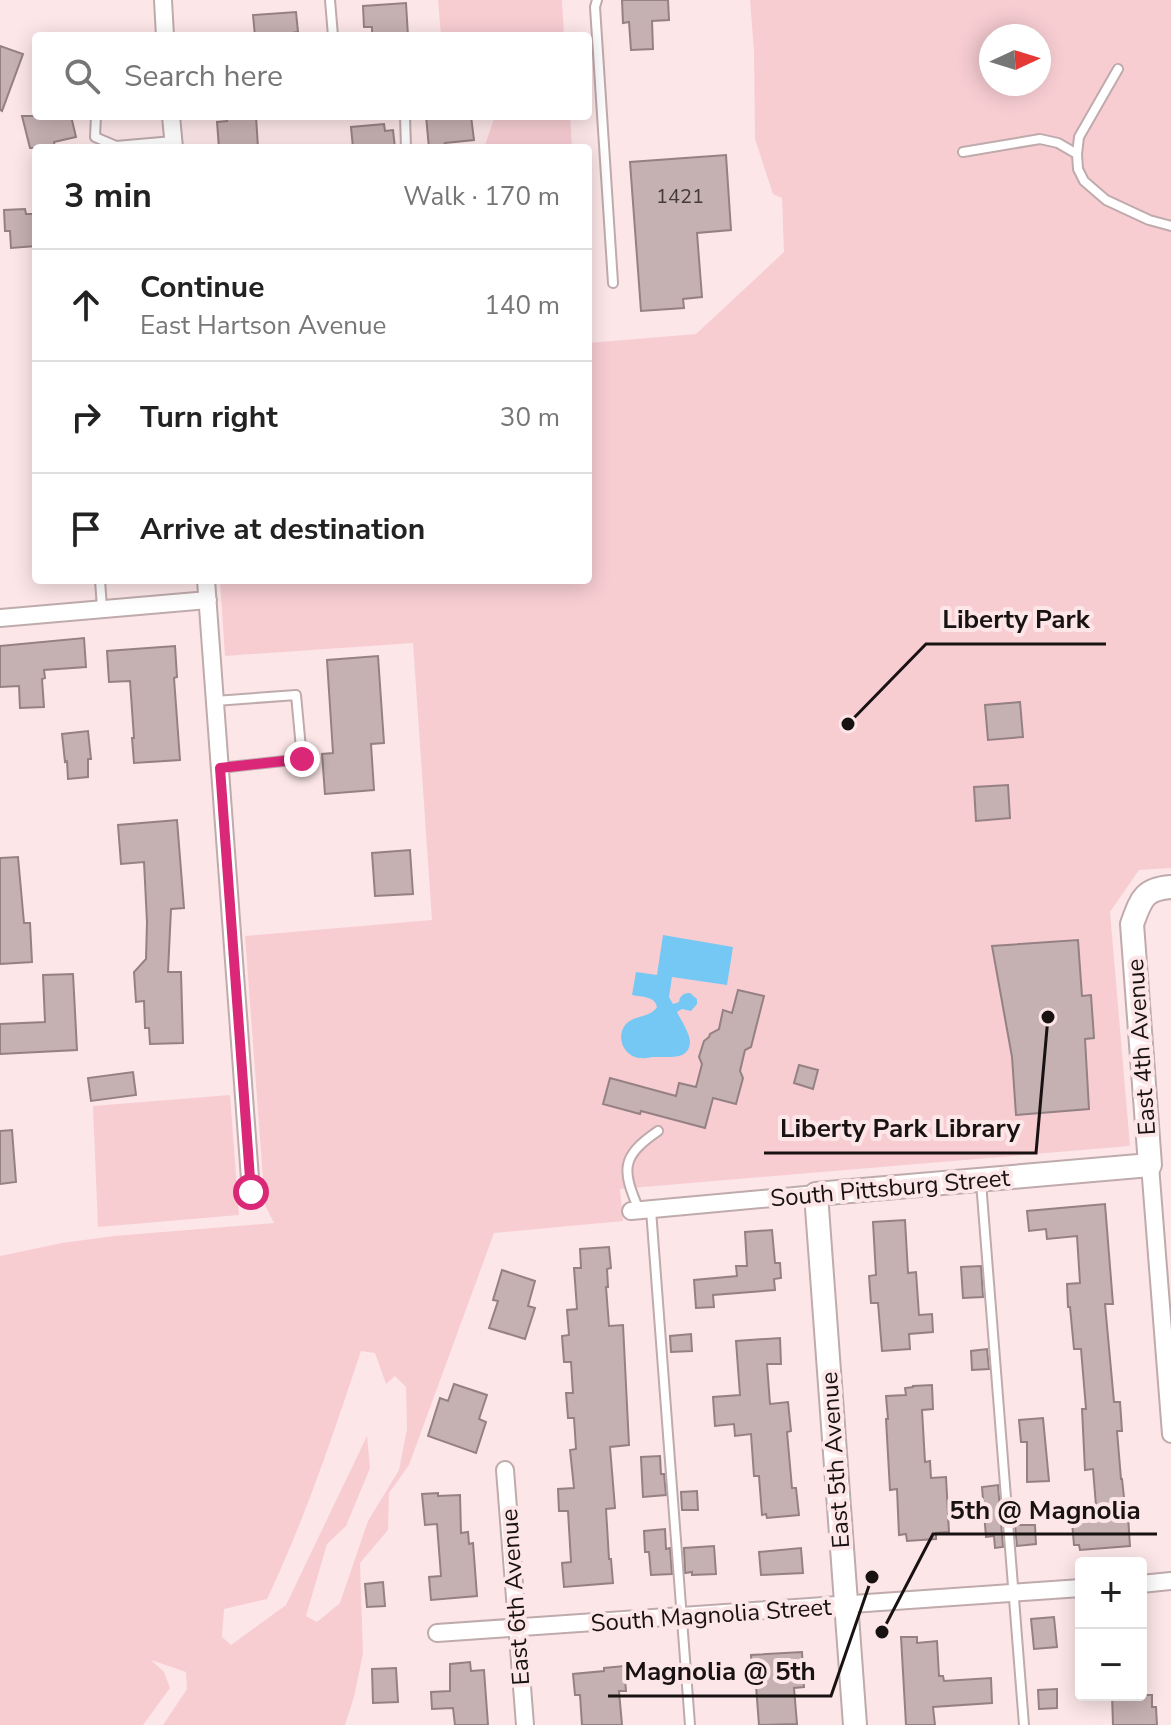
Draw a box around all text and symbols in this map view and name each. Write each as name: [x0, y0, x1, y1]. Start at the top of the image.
north arrow: [979, 24, 1051, 96]
search box: [32, 32, 592, 120]
icon: search: [60, 54, 104, 98]
text: Search here: [124, 56, 283, 97]
text: 3 min: [64, 173, 152, 219]
text: Walk · 170 m: [403, 179, 560, 214]
house number: 1421: [656, 183, 704, 210]
text: Continue: [140, 267, 265, 308]
icon: ahead: [64, 283, 108, 327]
text: 140 m: [484, 288, 560, 323]
text: East Hartson Avenue: [140, 308, 386, 343]
icon: right: [64, 395, 108, 439]
text: Turn right: [140, 397, 278, 438]
text: 30 m: [500, 400, 560, 435]
icon: arrive: [64, 507, 108, 551]
text: Arrive at destination: [140, 509, 425, 550]
callout: Liberty Park: [926, 594, 1106, 644]
text: Liberty Park: [942, 602, 1091, 637]
route end: [284, 741, 320, 777]
street label: East 4th Avenue: [1119, 958, 1163, 1136]
callout: Liberty Park Library: [764, 1103, 1036, 1153]
text: Liberty Park Library: [780, 1111, 1020, 1146]
street label: South Pittsburg Street: [769, 1162, 1012, 1214]
route start: [233, 1174, 269, 1210]
street label: East 5th Avenue: [813, 1371, 857, 1549]
callout: 5th @ Magnolia: [933, 1484, 1157, 1534]
text: 5th @ Magnolia: [949, 1493, 1141, 1528]
street label: East 6th Avenue: [493, 1508, 537, 1686]
map controls: [1075, 1557, 1147, 1701]
button: +: [1075, 1557, 1147, 1629]
street label: South Magnolia Street: [590, 1591, 833, 1639]
button: −: [1075, 1629, 1147, 1701]
callout: Magnolia @ 5th: [608, 1646, 831, 1696]
text: Magnolia @ 5th: [624, 1654, 816, 1689]

